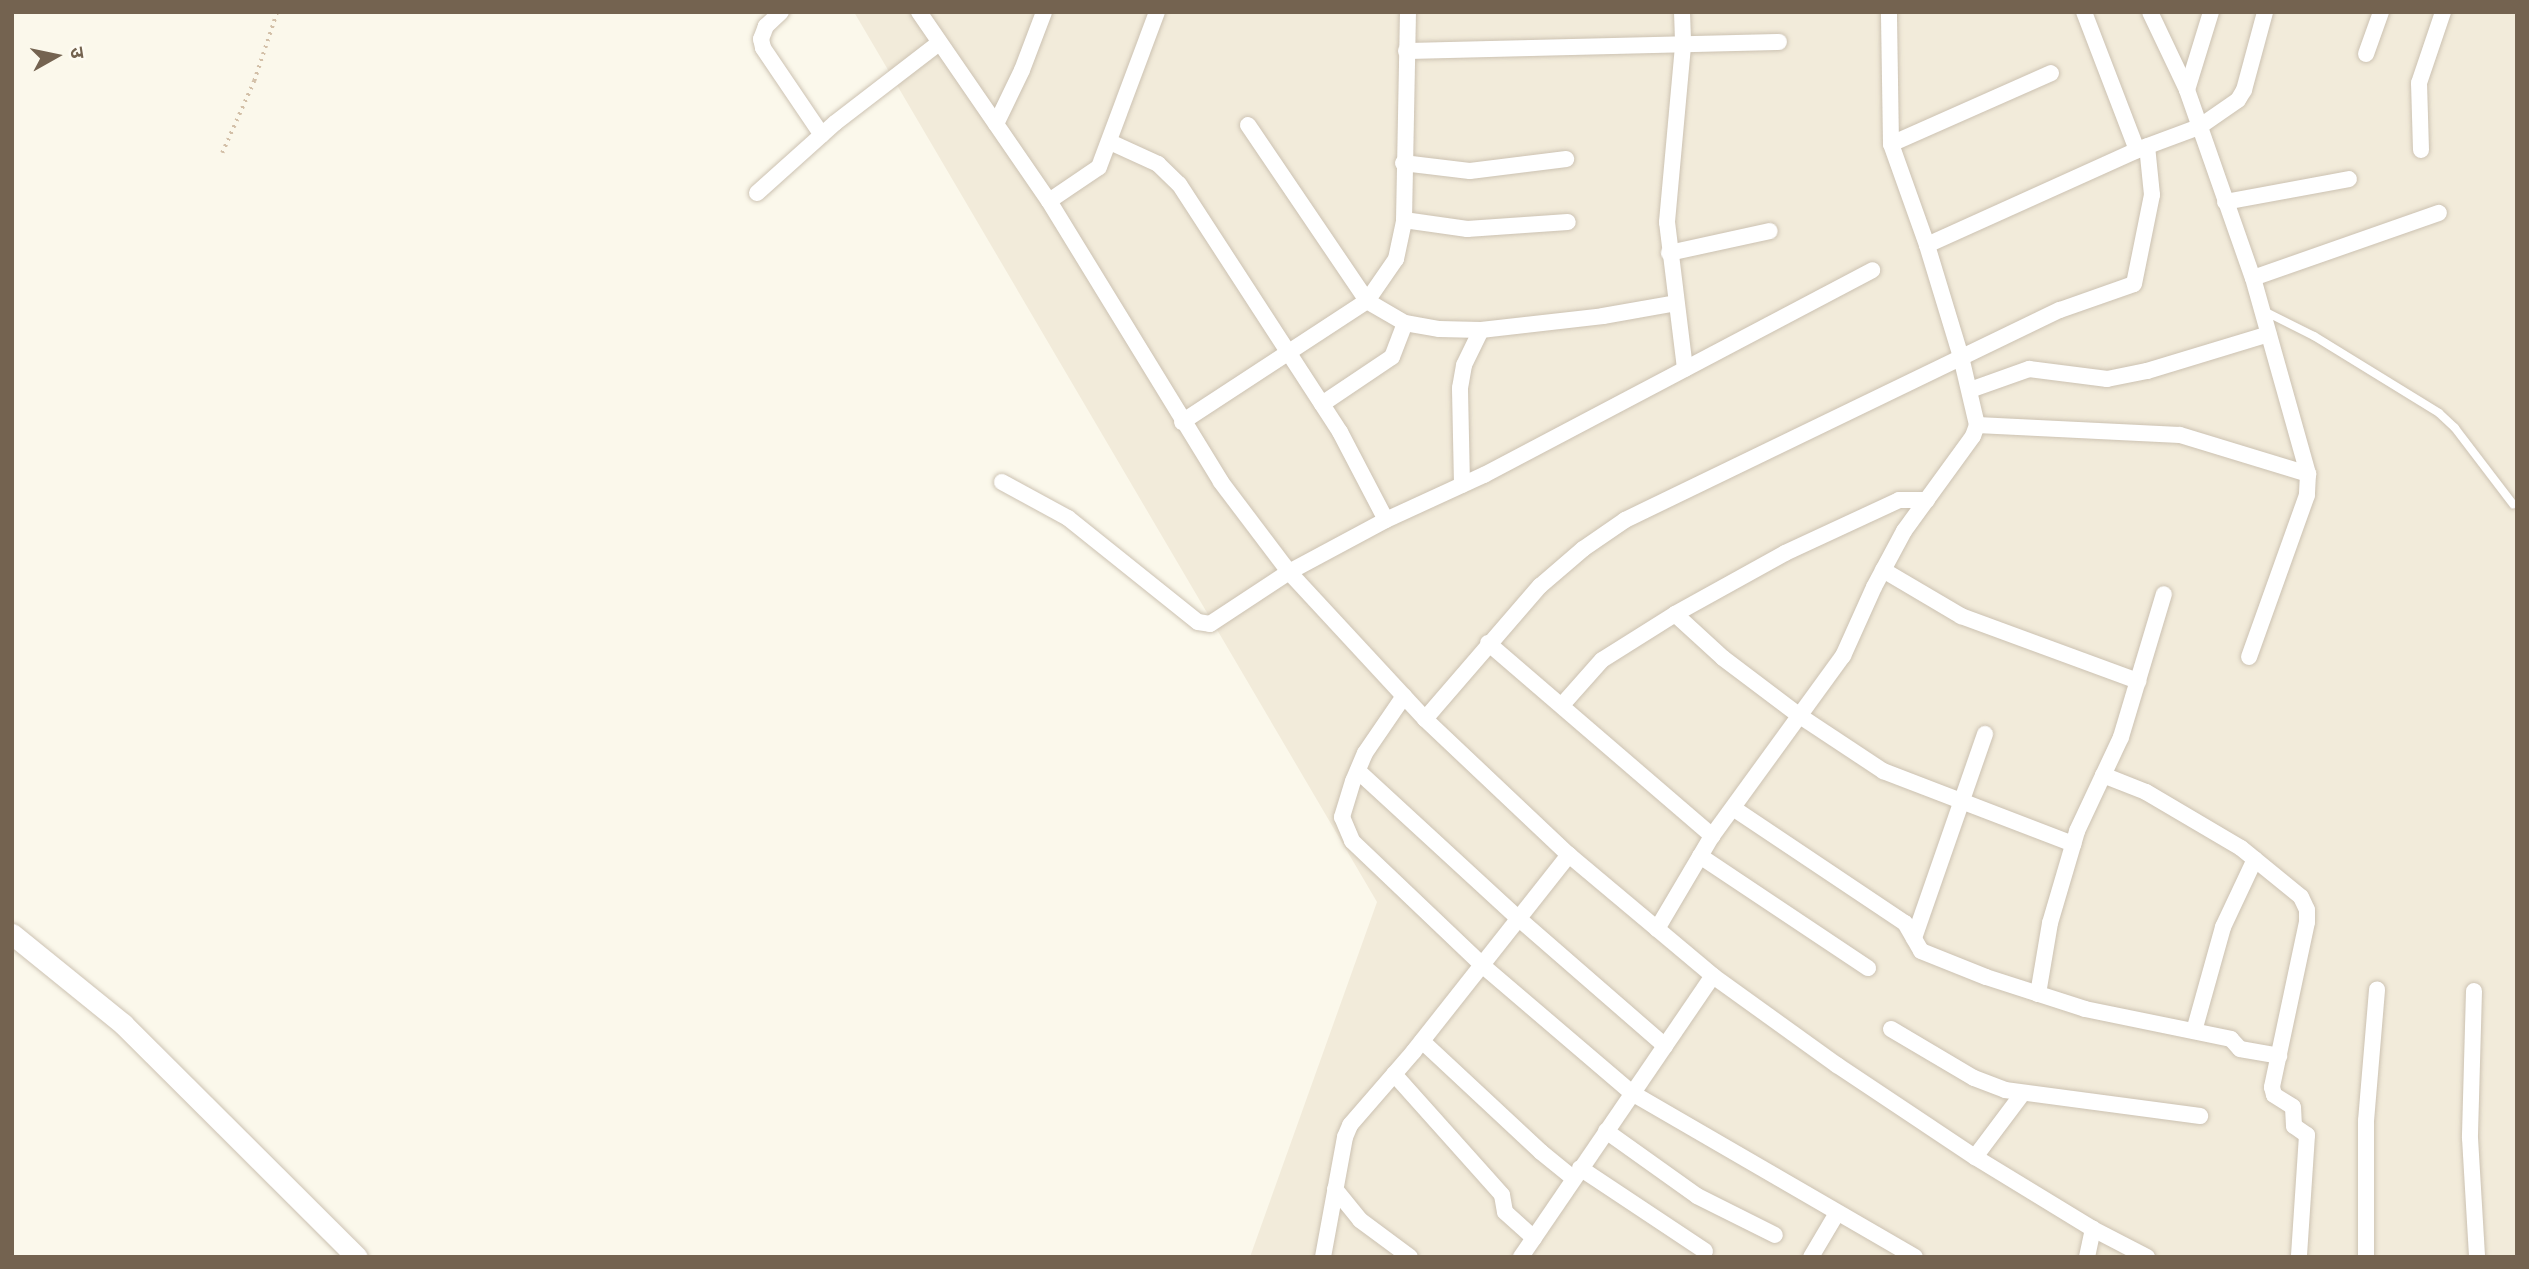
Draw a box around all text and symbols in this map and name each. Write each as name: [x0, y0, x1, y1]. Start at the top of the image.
north arrow: [21, 21, 91, 91]
text: उ: [65, 45, 89, 60]

